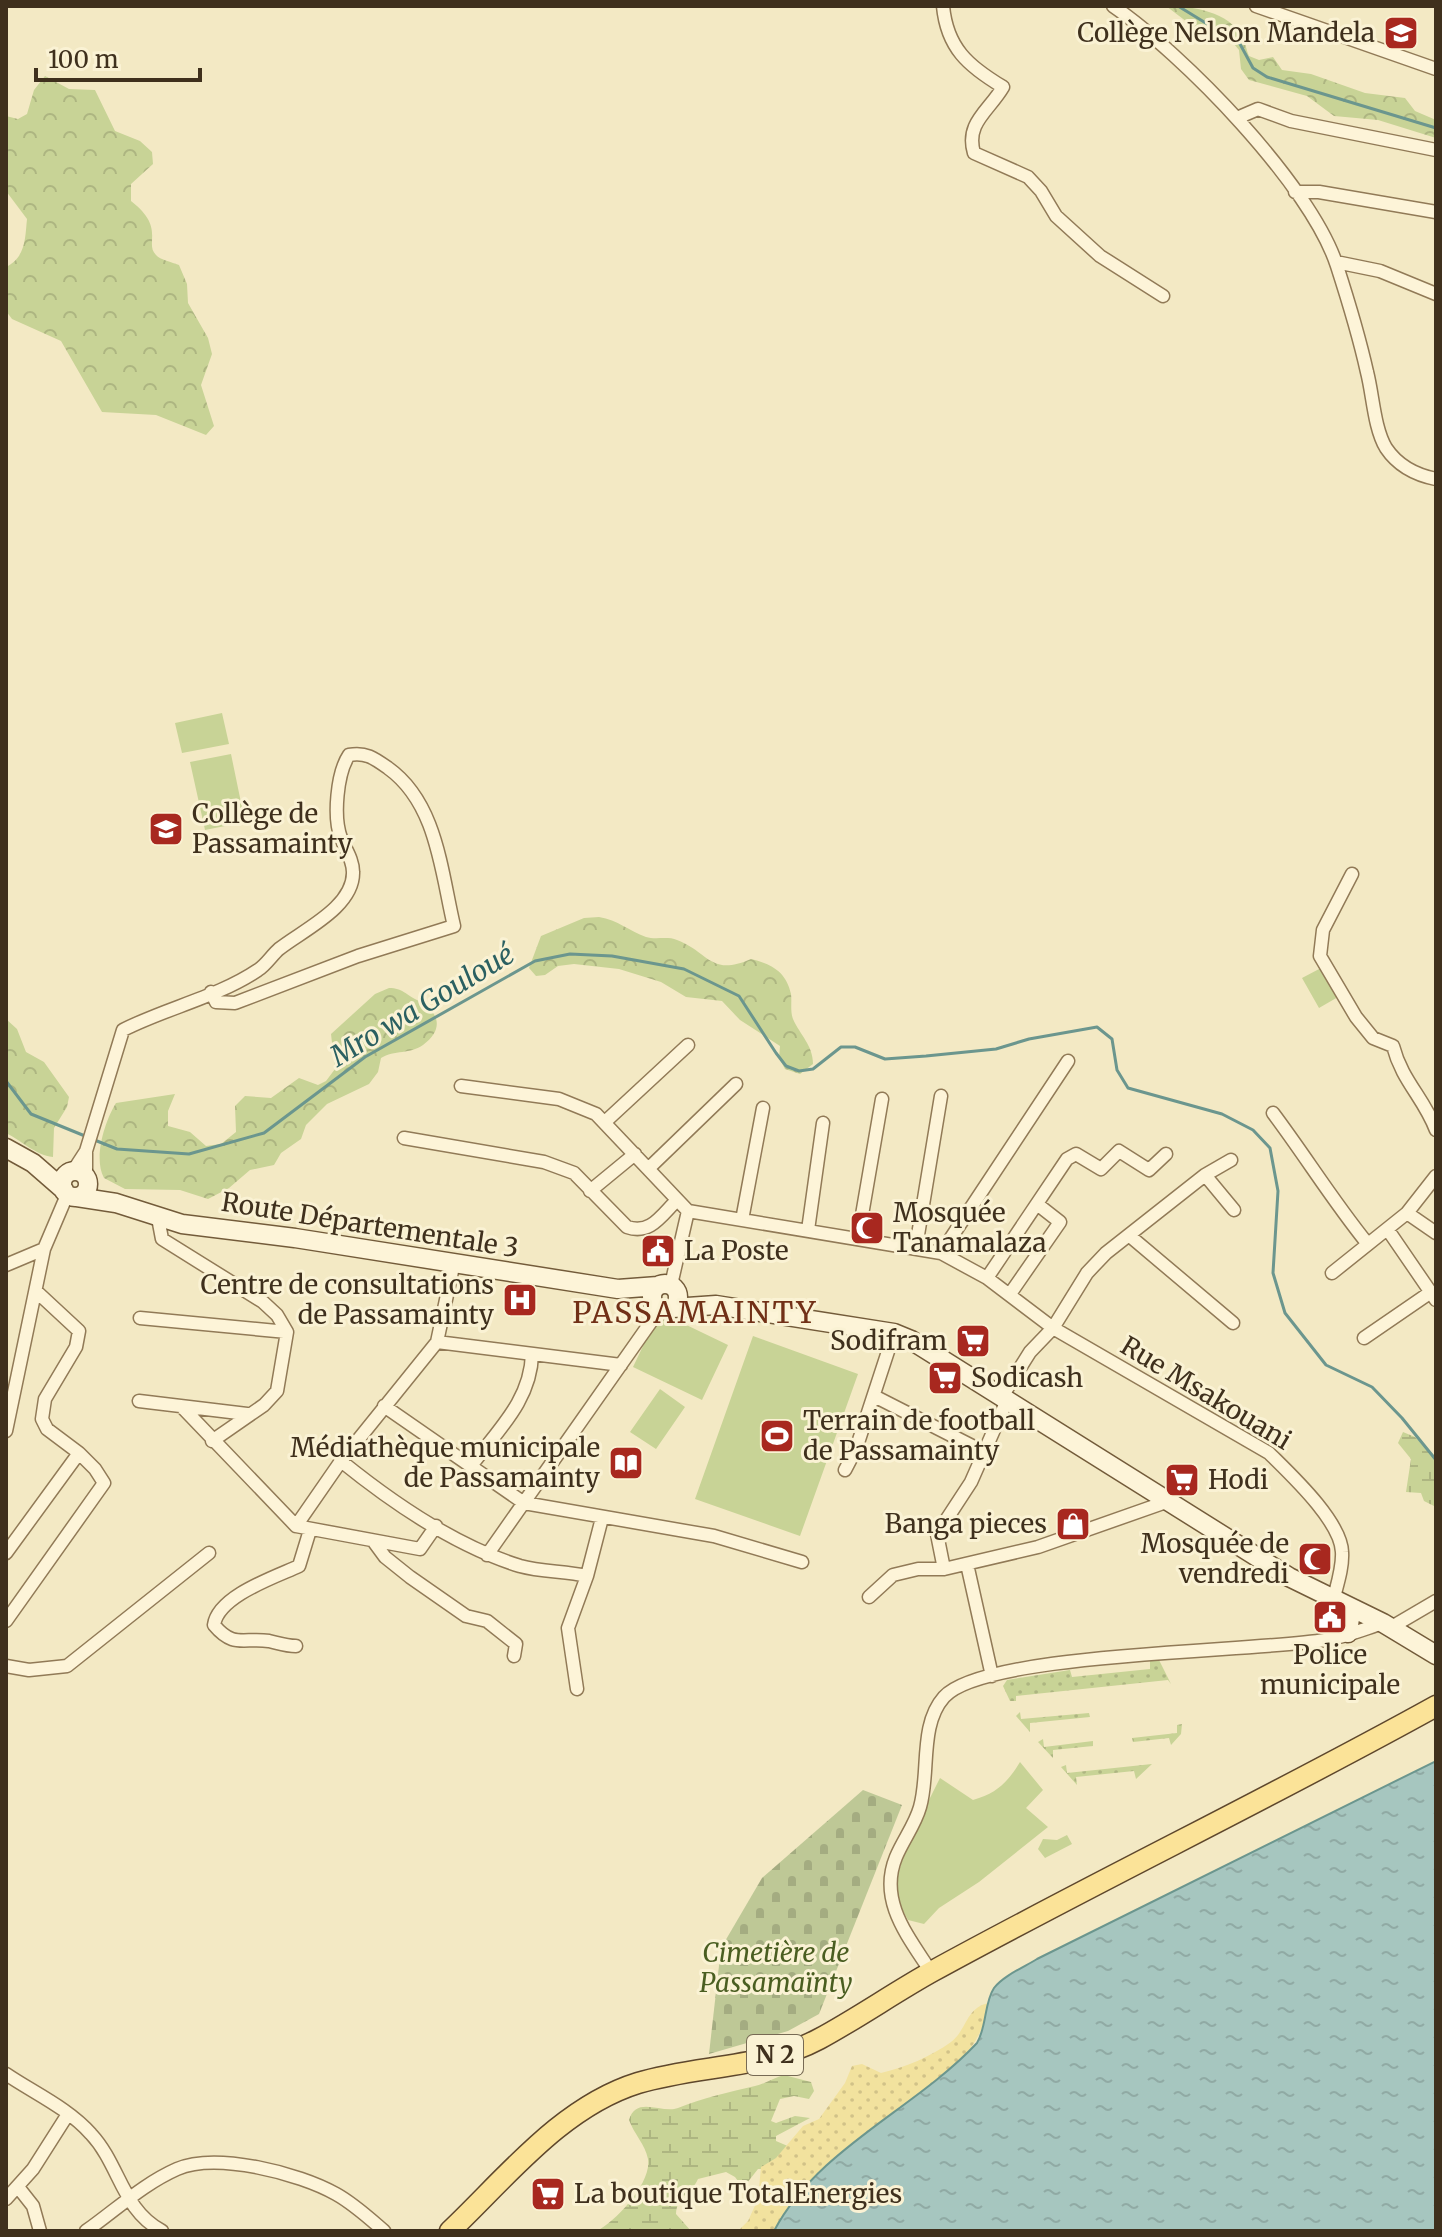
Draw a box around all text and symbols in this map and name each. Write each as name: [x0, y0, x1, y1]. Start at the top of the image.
school or university icon: Collège Nelson Mandela: [1382, 14, 1420, 52]
place label: Collège Nelson Mandela: [1077, 16, 1375, 49]
scale bar: [36, 32, 200, 82]
text: 100 m: [48, 44, 119, 75]
place label: Collège de Passamainty: [192, 797, 354, 860]
school or university icon: Collège de Passamainty: [147, 810, 185, 848]
water label: Mro wa Gouloué: [323, 936, 521, 1075]
street label: Route Départementale 3: [219, 1185, 521, 1264]
place label: Mosquée Tanamalaza: [893, 1196, 1046, 1259]
mosque icon: Mosquée Tanamalaza: [848, 1209, 886, 1247]
public building icon: La Poste: [639, 1232, 677, 1270]
place label: La Poste: [684, 1234, 788, 1267]
place label: Centre de consultations de Passamainty: [200, 1268, 495, 1331]
hospital icon: Centre de consultations de Passamainty: [501, 1281, 539, 1319]
district label: PASSAMAINTY: [572, 1293, 818, 1331]
supermarket icon: Sodifram: [954, 1322, 992, 1360]
place label: Sodifram: [830, 1324, 947, 1357]
street label: Rue Msakouani: [1115, 1329, 1298, 1457]
supermarket icon: Sodicash: [926, 1359, 964, 1397]
place label: Sodicash: [971, 1361, 1083, 1394]
place label: Terrain de football de Passamainty: [803, 1404, 1035, 1467]
sports icon: Terrain de football de Passamainty: [758, 1417, 796, 1455]
place label: Médiathèque municipale de Passamainty: [290, 1431, 601, 1494]
library icon: Médiathèque municipale de Passamainty: [607, 1444, 645, 1482]
supermarket icon: Hodi: [1163, 1461, 1201, 1499]
place label: Hodi: [1208, 1463, 1268, 1496]
shop icon: Banga pieces: [1054, 1505, 1092, 1543]
place label: Banga pieces: [885, 1507, 1047, 1540]
place label: Mosquée de vendredi: [1141, 1527, 1289, 1590]
mosque icon: Mosquée de vendredi: [1296, 1540, 1334, 1578]
public building icon: Police municipale: [1311, 1598, 1349, 1636]
place label: Police municipale: [1260, 1638, 1400, 1701]
park label: Cimetière de Passamaïnty: [700, 1936, 852, 1999]
road number: N 2: [747, 2035, 803, 2075]
supermarket icon: La boutique TotalEnergies: [529, 2175, 567, 2213]
place label: La boutique TotalEnergies: [574, 2177, 902, 2210]

